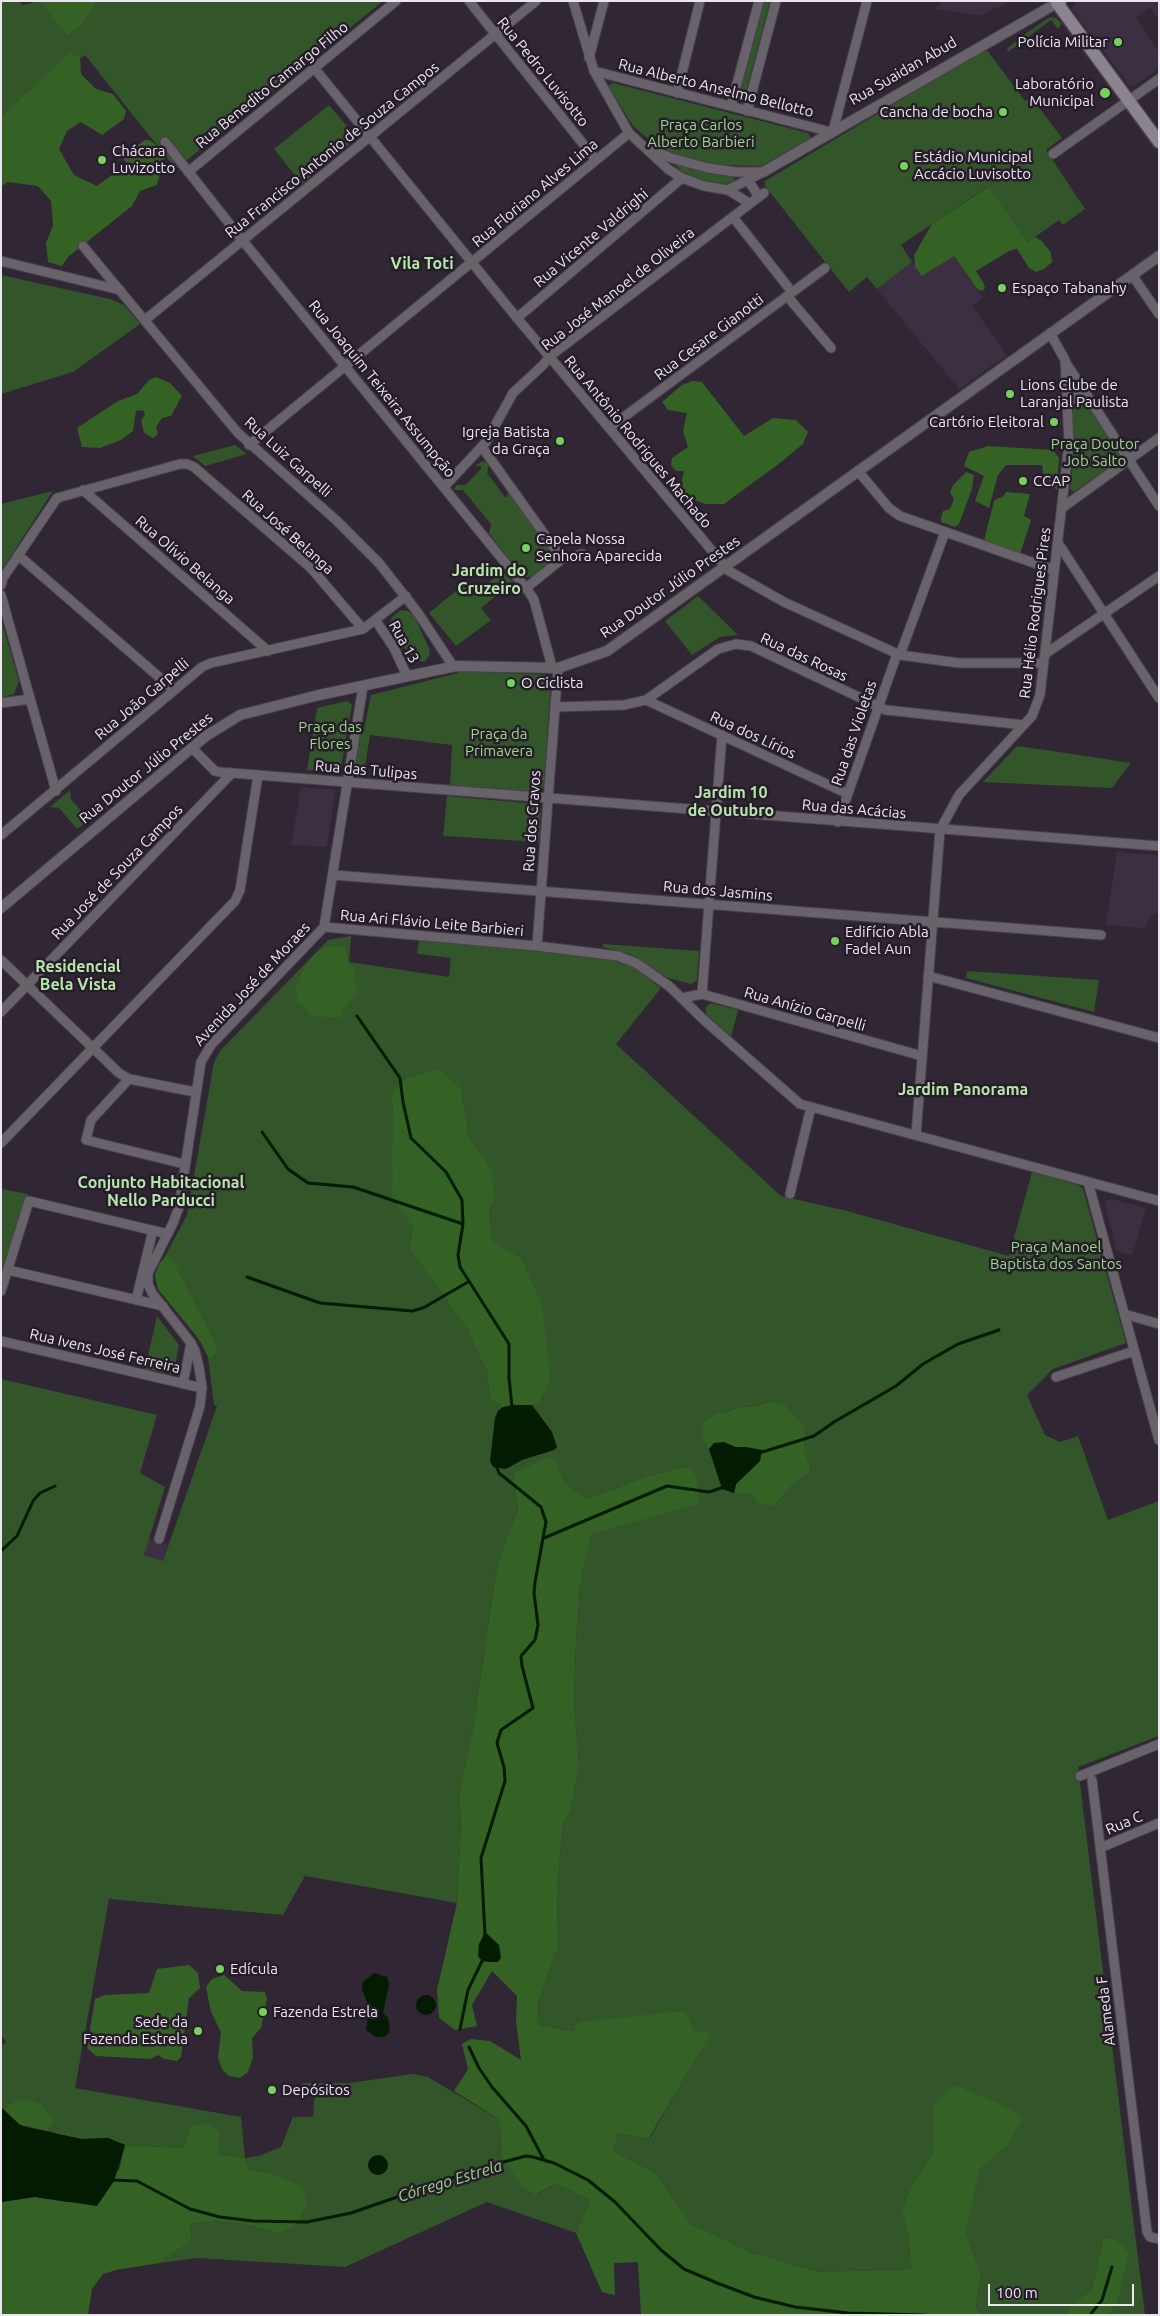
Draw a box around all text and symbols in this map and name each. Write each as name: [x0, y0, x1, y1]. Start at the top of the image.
street label: Rua Pedro Luvisotto: [493, 14, 593, 130]
street label: Rua Benedito Camargo Filho: [192, 18, 352, 152]
street label: Rua Suaidan Abud: [846, 33, 960, 109]
place label: Polícia Militar: [1018, 33, 1108, 51]
marker: Polícia Militar: [1112, 36, 1124, 48]
street label: Rua Alberto Anselmo Bellotto: [616, 55, 816, 121]
street label: Rua Francisco Antonio de Souza Campos: [221, 58, 443, 242]
place label: Laboratório Municipal: [1015, 75, 1094, 110]
marker: Laboratório Municipal: [1098, 86, 1112, 100]
place label: Cancha de bocha: [880, 103, 993, 121]
marker: Cancha de bocha: [997, 106, 1009, 118]
park label: Praça Carlos Alberto Barbieri: [647, 116, 755, 151]
street label: Rua Floriano Alves Lima: [468, 135, 602, 251]
place label: Chácara Luvizotto: [112, 142, 175, 177]
place label: Estádio Municipal Accácio Luvisotto: [914, 148, 1032, 183]
marker: Chácara Luvizotto: [96, 154, 108, 166]
marker: Estádio Municipal Accácio Luvisotto: [898, 160, 910, 172]
street label: Rua Vicente Valdrighi: [530, 185, 652, 291]
street label: Rua José Manoel de Oliveira: [538, 224, 698, 354]
district label: Vila Toti: [390, 254, 454, 274]
place label: Espaço Tabanahy: [1012, 279, 1126, 297]
marker: Espaço Tabanahy: [996, 282, 1008, 294]
street label: Rua Cesare Gianotti: [651, 290, 767, 384]
street label: Rua Joaquim Teixeira Assumpção: [305, 297, 459, 481]
street label: Rua Antônio Rodrigues Machado: [561, 352, 715, 532]
place label: Lions Clube de Laranjal Paulista: [1020, 376, 1129, 411]
marker: Lions Clube de Laranjal Paulista: [1004, 388, 1016, 400]
street label: Rua Luiz Garpelli: [241, 413, 335, 501]
place label: Cartório Eleitoral: [929, 413, 1044, 431]
marker: Cartório Eleitoral: [1048, 416, 1060, 428]
place label: Igreja Batista da Graça: [462, 423, 550, 458]
marker: Igreja Batista da Graça: [554, 435, 566, 447]
park label: Praça Doutor Job Salto: [1051, 435, 1139, 470]
place label: CCAP: [1033, 472, 1070, 490]
marker: CCAP: [1017, 475, 1029, 487]
street label: Rua José Belanga: [238, 486, 338, 578]
street label: Rua Olívio Belanga: [132, 512, 238, 608]
street label: Rua Hélio Rodrigues Pires: [1016, 526, 1054, 700]
place label: Capela Nossa Senhora Aparecida: [536, 530, 662, 565]
street label: Rua Doutor Júlio Prestes: [597, 532, 743, 642]
marker: Capela Nossa Senhora Aparecida: [520, 542, 532, 554]
district label: Jardim do Cruzeiro: [452, 561, 526, 599]
street label: Rua 13: [385, 618, 423, 666]
street label: Rua das Rosas: [757, 629, 851, 685]
street label: Rua João Garpelli: [91, 654, 193, 744]
place label: O Ciclista: [521, 674, 584, 692]
marker: O Ciclista: [505, 677, 517, 689]
street label: Rua das Violetas: [828, 678, 880, 788]
street label: Rua dos Lírios: [707, 707, 799, 763]
street label: Rua Doutor Júlio Prestes: [76, 709, 216, 827]
park label: Praça das Flores: [298, 718, 362, 753]
park label: Praça da Primavera: [465, 725, 533, 760]
street label: Rua das Tulipas: [314, 757, 418, 783]
street label: Rua dos Cravos: [519, 770, 545, 872]
district label: Jardim 10 de Outubro: [688, 783, 774, 821]
street label: Rua das Acácias: [801, 795, 907, 823]
street label: Rua José de Souza Campos: [48, 801, 186, 943]
street label: Rua dos Jasmins: [663, 877, 773, 905]
street label: Rua Ari Flávio Leite Barbieri: [339, 906, 525, 940]
street label: Avenida José de Moraes: [190, 919, 314, 1049]
place label: Edifício Abla Fadel Aun: [845, 923, 929, 958]
marker: Edifício Abla Fadel Aun: [829, 935, 841, 947]
district label: Residencial Bela Vista: [35, 957, 121, 995]
street label: Rua Anízio Garpelli: [742, 983, 868, 1035]
district label: Jardim Panorama: [898, 1080, 1028, 1100]
district label: Conjunto Habitacional Nello Parducci: [78, 1173, 244, 1211]
park label: Praça Manoel Baptista dos Santos: [990, 1238, 1122, 1273]
street label: Rua Ivens José Ferreira: [28, 1325, 182, 1377]
street label: Rua C: [1103, 1807, 1145, 1839]
place label: Edícula: [230, 1960, 278, 1978]
marker: Edícula: [214, 1963, 226, 1975]
street label: Alameda F: [1093, 1975, 1119, 2047]
place label: Fazenda Estrela: [273, 2003, 378, 2021]
marker: Fazenda Estrela: [257, 2006, 269, 2018]
place label: Sede da Fazenda Estrela: [83, 2013, 188, 2048]
marker: Sede da Fazenda Estrela: [192, 2025, 204, 2037]
place label: Depósitos: [282, 2081, 350, 2099]
marker: Depósitos: [266, 2084, 278, 2096]
water label: Córrego Estrela: [395, 2156, 505, 2206]
scale bar: [990, 2274, 1136, 2306]
text: 100 m: [996, 2284, 1038, 2301]

